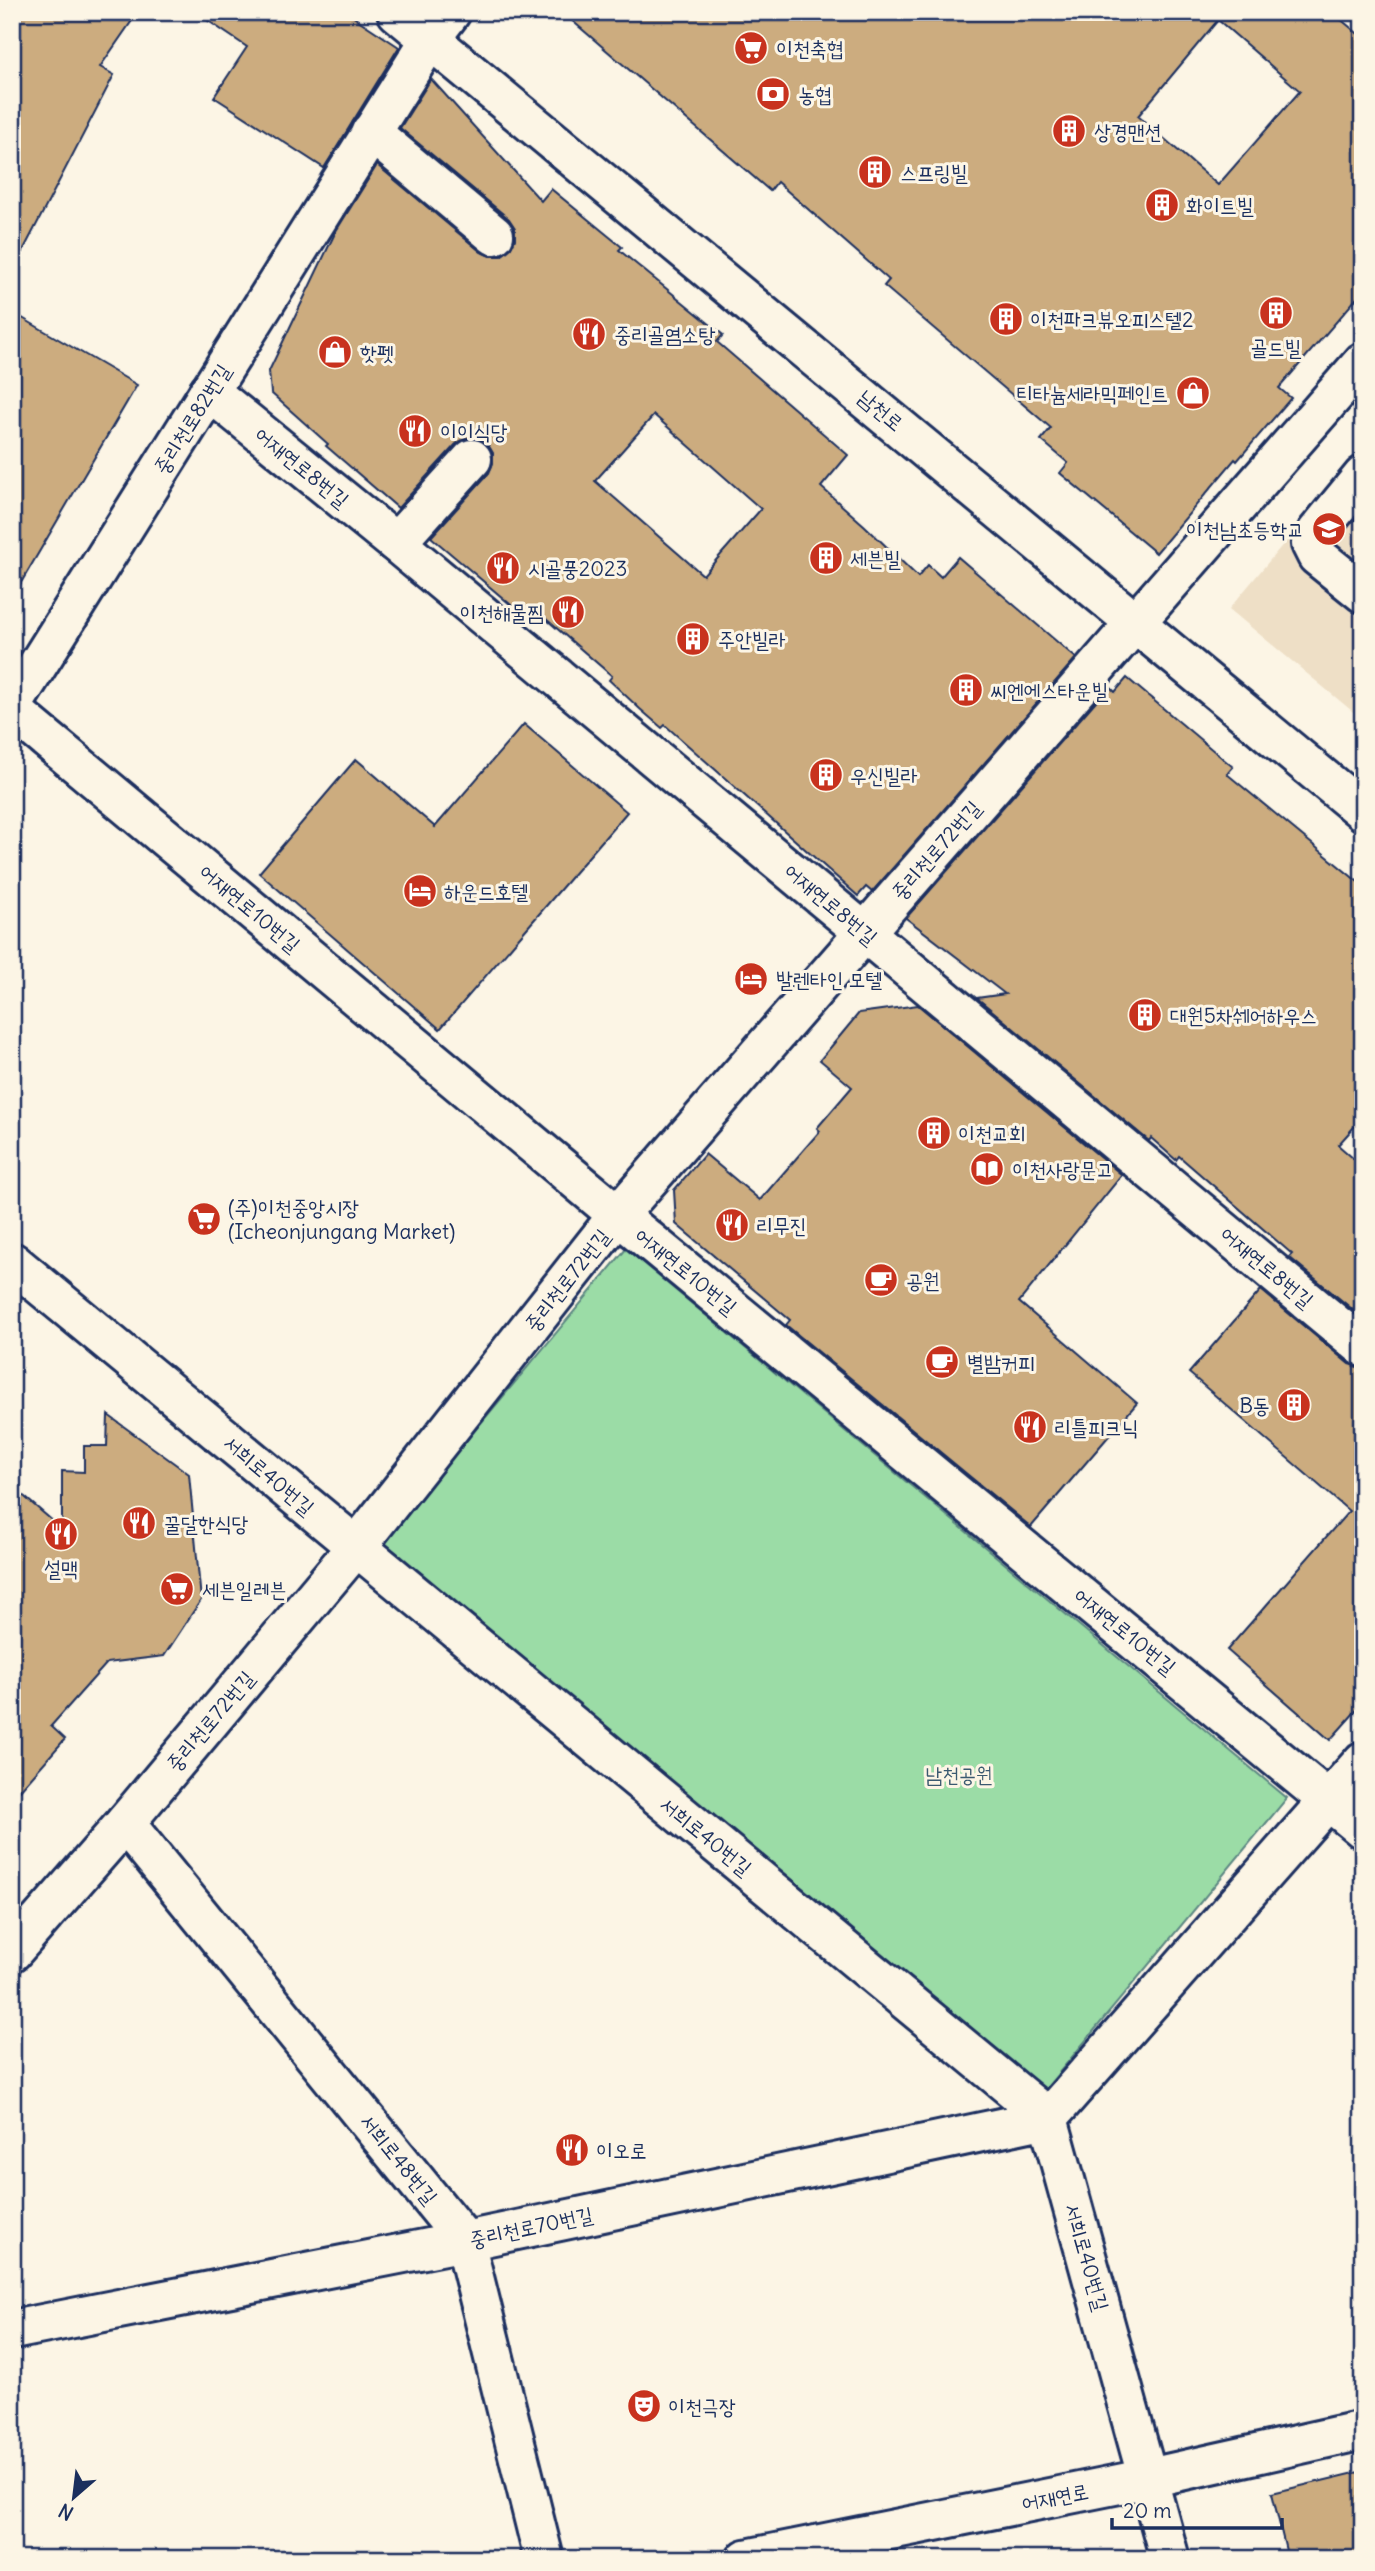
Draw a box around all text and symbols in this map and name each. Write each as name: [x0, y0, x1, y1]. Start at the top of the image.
supermarket icon: 이천축협: [732, 29, 770, 67]
place label: 이천축협: [776, 35, 844, 62]
bank icon: 농협: [754, 75, 792, 113]
place label: 농협: [798, 81, 832, 108]
building icon: 상경맨션: [1050, 112, 1088, 150]
place label: 상경맨션: [1094, 118, 1162, 145]
building icon: 스프링빌: [856, 153, 894, 191]
place label: 스프링빌: [900, 159, 968, 186]
building icon: 화이트빌: [1143, 186, 1181, 224]
place label: 화이트빌: [1186, 192, 1254, 219]
building icon: 골드빌: [1257, 294, 1295, 332]
building icon: 이천파크뷰오피스텔2: [987, 300, 1025, 338]
place label: 이천파크뷰오피스텔2: [1030, 306, 1194, 333]
restaurant icon: 중리골염소탕: [570, 315, 608, 353]
place label: 중리골염소탕: [614, 321, 715, 348]
shop icon: 핫펫: [316, 333, 354, 371]
place label: 골드빌: [1251, 334, 1301, 361]
place label: 핫펫: [360, 339, 394, 366]
street label: 중리천로82번길: [147, 359, 237, 479]
shop icon: 티타늄세라믹페인트: [1174, 374, 1212, 412]
place label: 티타늄세라믹페인트: [1016, 380, 1168, 407]
street label: 남천로: [853, 383, 909, 437]
restaurant icon: 이이식당: [396, 412, 434, 450]
place label: 이이식당: [440, 418, 508, 445]
street label: 어재연로8번길: [249, 421, 355, 513]
school or university icon: 이천남초등학교: [1310, 510, 1348, 548]
place label: 이천남초등학교: [1186, 516, 1304, 543]
building icon: 세븐빌: [807, 539, 845, 577]
place label: 세븐빌: [850, 545, 901, 572]
restaurant icon: 시골풍2023: [484, 549, 522, 587]
place label: 시골풍2023: [528, 555, 627, 582]
restaurant icon: 이천해물찜: [549, 593, 587, 631]
place label: 이천해물찜: [460, 599, 544, 626]
building icon: 주안빌라: [674, 620, 712, 658]
place label: 주안빌라: [718, 626, 786, 653]
building icon: 씨엔에스타운빌: [947, 671, 985, 709]
place label: 씨엔에스타운빌: [990, 677, 1108, 704]
building icon: 우신빌라: [807, 756, 845, 794]
place label: 우신빌라: [850, 762, 918, 789]
street label: 중리천로72번길: [885, 795, 987, 905]
street label: 어재연로8번길: [779, 857, 883, 951]
street label: 어재연로10번길: [194, 858, 306, 958]
hotel icon: 하운드호텔: [401, 872, 439, 910]
place label: 하운드호텔: [444, 878, 529, 905]
hotel icon: 발렌타인 모텔: [732, 960, 770, 998]
place label: 발렌타인 모텔: [776, 966, 882, 993]
building icon: 대원5차쉐어하우스: [1126, 996, 1164, 1034]
place label: 대원5차쉐어하우스: [1170, 1002, 1317, 1029]
building icon: 이천교회: [915, 1114, 953, 1152]
place label: 이천교회: [958, 1120, 1026, 1147]
library icon: 이천사랑문고: [968, 1150, 1006, 1188]
place label: 이천사랑문고: [1012, 1156, 1113, 1183]
place label: (주)이천중앙시장 (Icheonjungang Market): [228, 1194, 455, 1245]
supermarket icon: (주)이천중앙시장 (Icheonjungang Market): [185, 1200, 223, 1238]
restaurant icon: 리무진: [713, 1206, 751, 1244]
place label: 리무진: [756, 1212, 807, 1239]
street label: 어재연로8번길: [1215, 1220, 1319, 1314]
street label: 어재연로10번길: [629, 1222, 743, 1320]
street label: 중리천로72번길: [518, 1223, 616, 1337]
cafe icon: 공원: [862, 1261, 900, 1299]
place label: 공원: [906, 1267, 940, 1294]
cafe icon: 별밤커피: [923, 1343, 961, 1381]
place label: 별밤커피: [967, 1349, 1035, 1376]
building icon: B동: [1275, 1386, 1313, 1424]
place label: B동: [1239, 1392, 1270, 1419]
restaurant icon: 리틀피크닉: [1011, 1408, 1049, 1446]
place label: 리틀피크닉: [1054, 1414, 1139, 1441]
street label: 서희로40번길: [218, 1429, 320, 1521]
restaurant icon: 꿀달한식당: [120, 1504, 158, 1542]
place label: 꿀달한식당: [164, 1510, 249, 1537]
restaurant icon: 설맥: [42, 1515, 80, 1553]
place label: 설맥: [44, 1555, 78, 1582]
supermarket icon: 세븐일레븐: [158, 1570, 196, 1608]
place label: 세븐일레븐: [202, 1576, 287, 1603]
street label: 어재연로10번길: [1068, 1582, 1182, 1680]
street label: 중리천로72번길: [160, 1665, 260, 1777]
park label: 남천공원: [925, 1761, 993, 1788]
street label: 서희로40번길: [655, 1791, 757, 1881]
street label: 서희로48번길: [354, 2108, 444, 2210]
restaurant icon: 이오로: [553, 2131, 591, 2169]
place label: 이오로: [596, 2137, 647, 2164]
street label: 서희로40번길: [1059, 2200, 1115, 2314]
street label: 중리천로70번길: [467, 2201, 595, 2253]
theatre icon: 이천극장: [625, 2387, 663, 2425]
place label: 이천극장: [668, 2393, 736, 2420]
north arrow: [38, 2462, 108, 2532]
street label: 어재연로: [1019, 2477, 1091, 2517]
scale bar: [1112, 2487, 1282, 2531]
text: 20 m: [1123, 2497, 1172, 2524]
text: N: [55, 2498, 77, 2526]

